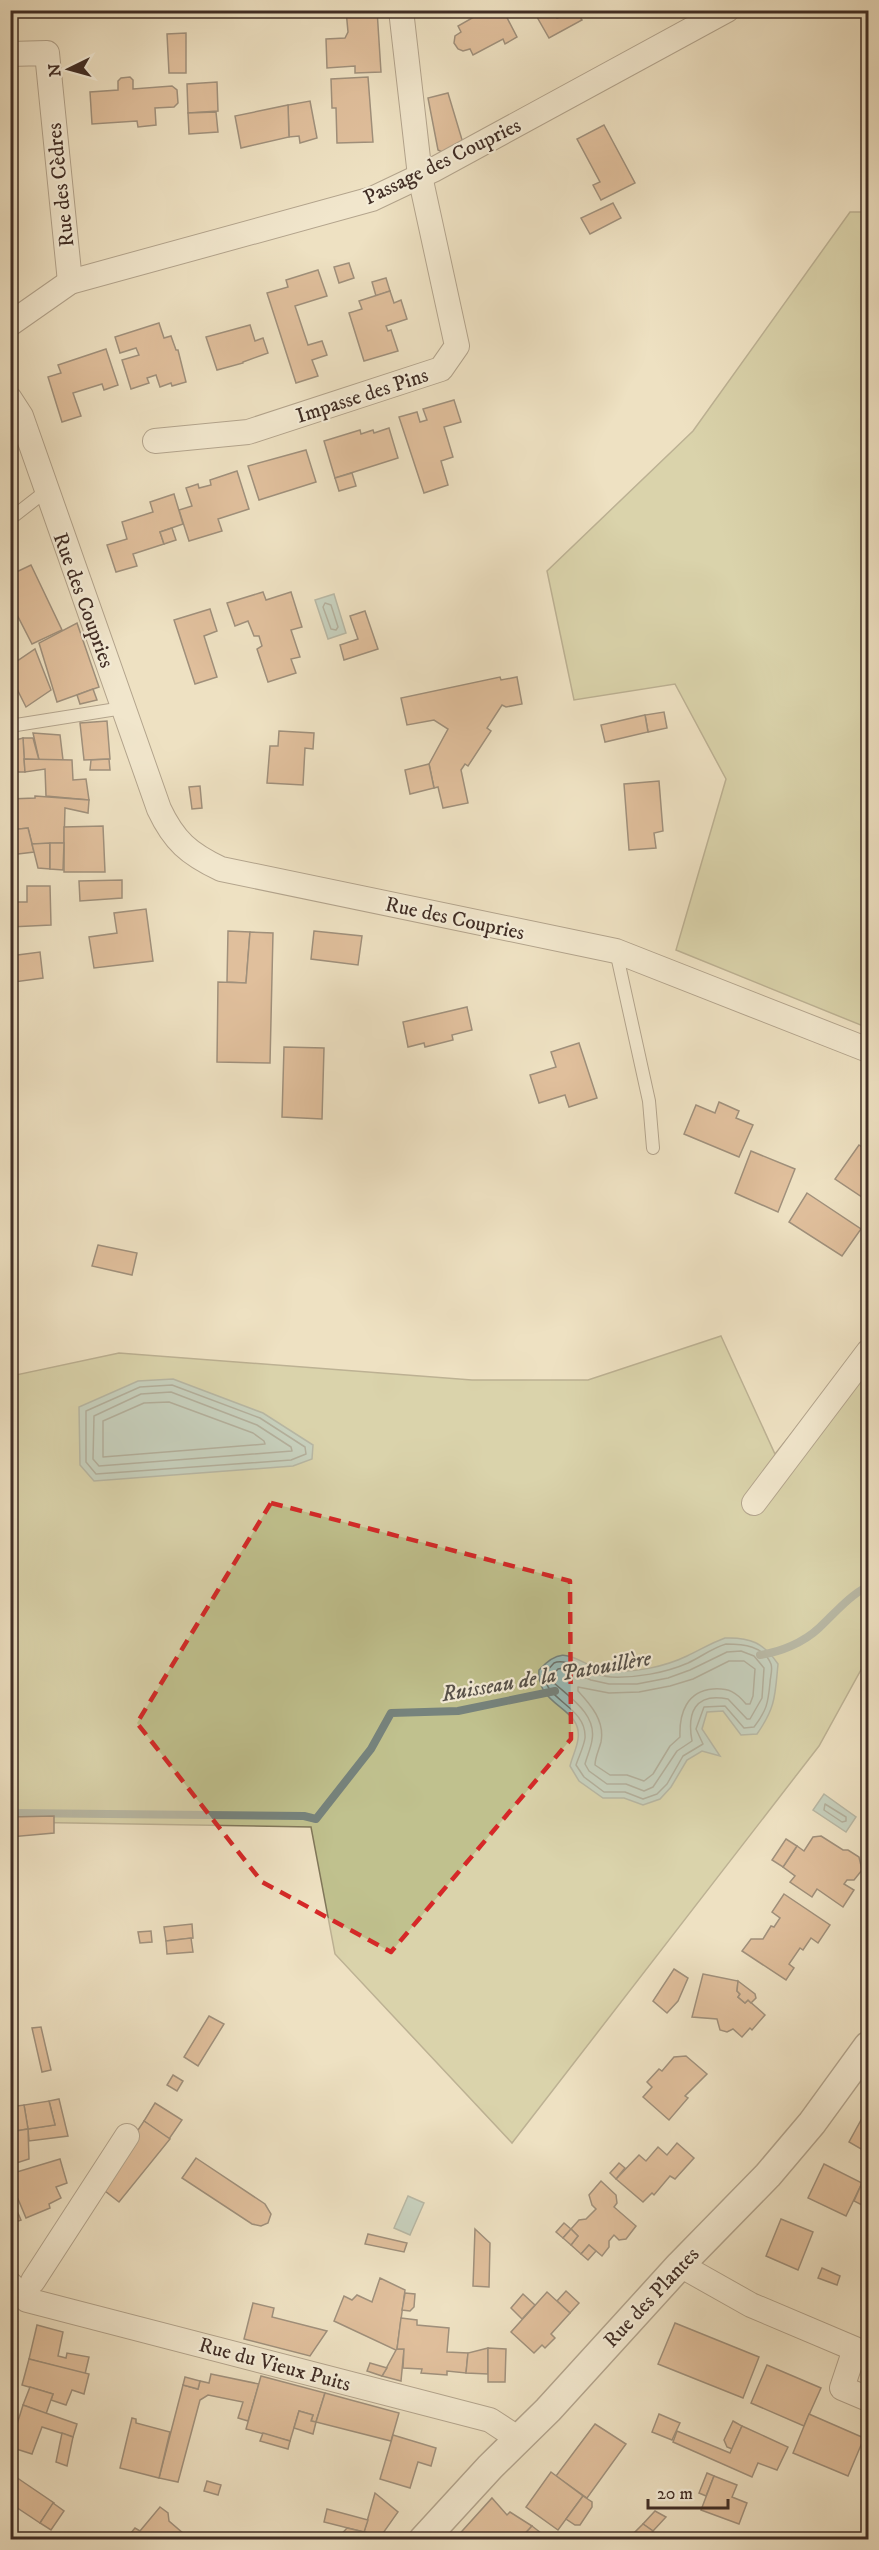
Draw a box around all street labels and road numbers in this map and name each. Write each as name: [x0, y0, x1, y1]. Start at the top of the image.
street label: Passage des Coupries: [359, 113, 525, 211]
street label: Rue des Cèdres: [42, 122, 80, 248]
street label: Impasse des Pins: [293, 362, 432, 430]
street label: Rue des Coupries: [47, 529, 120, 671]
street label: Rue des Coupries: [383, 892, 527, 946]
street label: Rue des Plantes: [598, 2242, 705, 2354]
street label: Rue du Vieux Puits: [196, 2332, 353, 2398]

